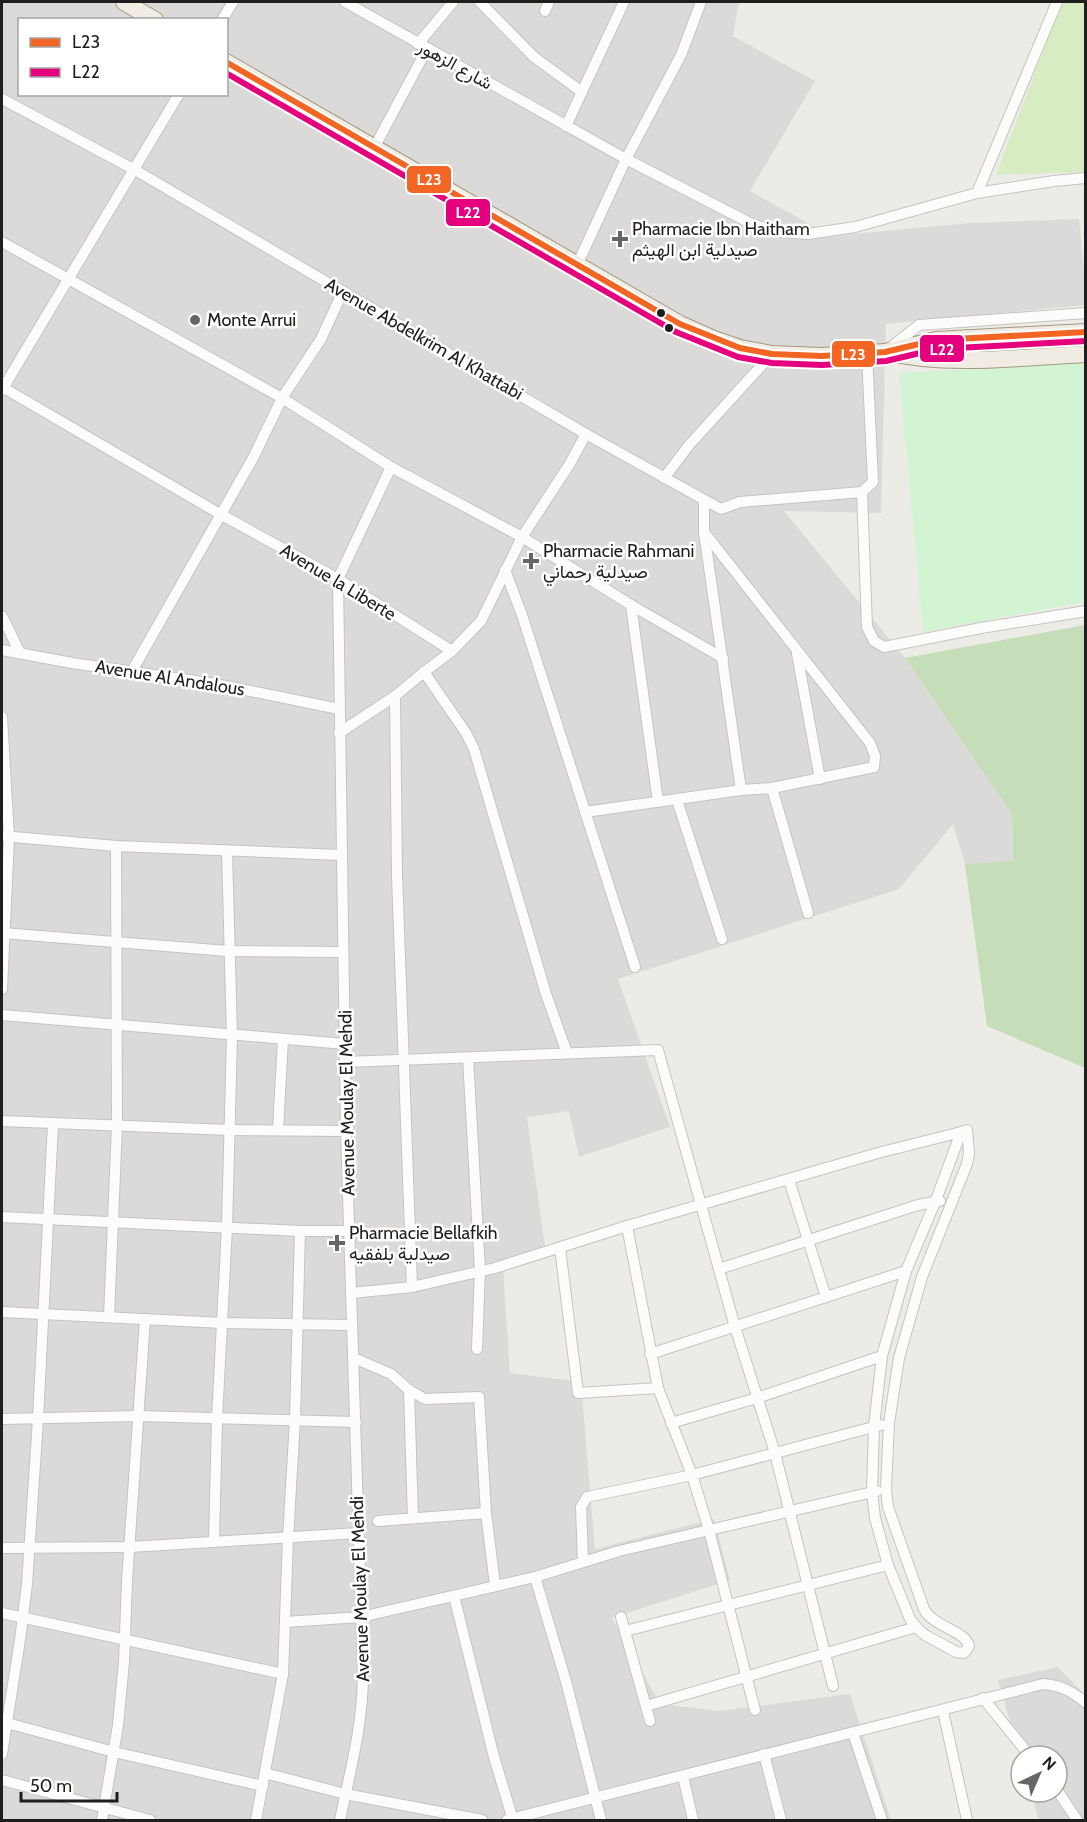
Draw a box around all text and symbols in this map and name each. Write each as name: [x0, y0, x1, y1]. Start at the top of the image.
legend: [18, 18, 228, 96]
text: L23: [72, 31, 100, 53]
street label: شارع الزهور: [413, 35, 496, 95]
text: L22: [72, 61, 100, 83]
line badge: L23: [406, 165, 452, 194]
text: L23: [416, 170, 442, 189]
line badge: L22: [445, 198, 491, 227]
text: L22: [456, 203, 480, 222]
place label: Pharmacie Ibn Haitham صيدلية ابن الهيثم: [632, 218, 810, 262]
marker: Pharmacie Ibn Haitham صيدلية ابن الهيثم: [613, 232, 627, 246]
street label: Avenue Abdelkrim Al Khattabi: [321, 273, 527, 405]
unlabelled marker: [655, 307, 667, 319]
place label: Monte Arrui: [207, 309, 296, 331]
marker: Monte Arrui: [188, 313, 202, 327]
unlabelled marker: [663, 322, 675, 334]
line badge: L22: [919, 334, 965, 363]
line badge: L23: [831, 340, 876, 368]
text: L22: [930, 340, 954, 359]
text: L23: [840, 345, 866, 364]
street label: Avenue la Liberte: [276, 539, 400, 625]
place label: Pharmacie Rahmani صيدلية رحماني: [543, 540, 694, 587]
marker: Pharmacie Rahmani صيدلية رحماني: [524, 554, 538, 568]
street label: Avenue Al Andalous: [94, 655, 246, 701]
street label: Avenue Moulay El Mehdi: [334, 1010, 360, 1196]
place label: Pharmacie Bellafkih صيدلية بلفقيه: [349, 1222, 498, 1265]
marker: Pharmacie Bellafkih صيدلية بلفقيه: [330, 1236, 344, 1250]
street label: Avenue Moulay El Mehdi: [346, 1496, 374, 1682]
north arrow: [1009, 1744, 1069, 1804]
text: N: [1038, 1753, 1060, 1774]
scale bar: [21, 1765, 117, 1803]
text: 50 m: [30, 1775, 72, 1797]

